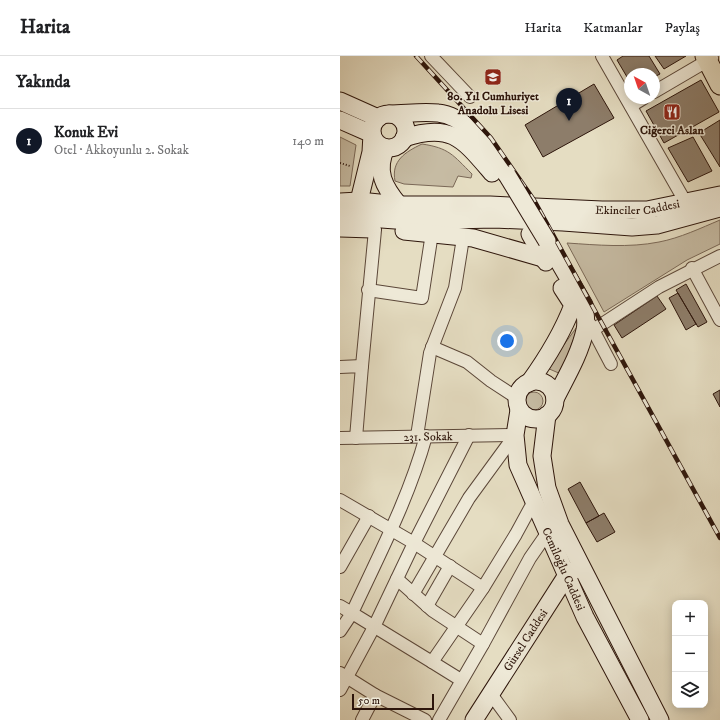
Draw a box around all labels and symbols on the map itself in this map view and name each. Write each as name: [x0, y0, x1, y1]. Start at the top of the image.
school or university icon: 80. Yıl Cumhuriyet Anadolu Lisesi: [483, 67, 503, 87]
north arrow: [624, 68, 660, 104]
pin: 1: [556, 88, 582, 121]
place label: 80. Yıl Cumhuriyet Anadolu Lisesi: [447, 89, 539, 118]
restaurant icon: Ciğerci Aslan: [662, 102, 682, 122]
place label: Ciğerci Aslan: [640, 123, 705, 138]
street label: Ekinciler Caddesi: [595, 196, 681, 218]
your location: [497, 331, 517, 351]
street label: 231. Sokak: [403, 429, 453, 445]
street label: Cemiloğlu Caddesi: [538, 525, 588, 613]
street label: Gürsel Caddesi: [500, 606, 551, 674]
scale bar: [352, 692, 434, 711]

